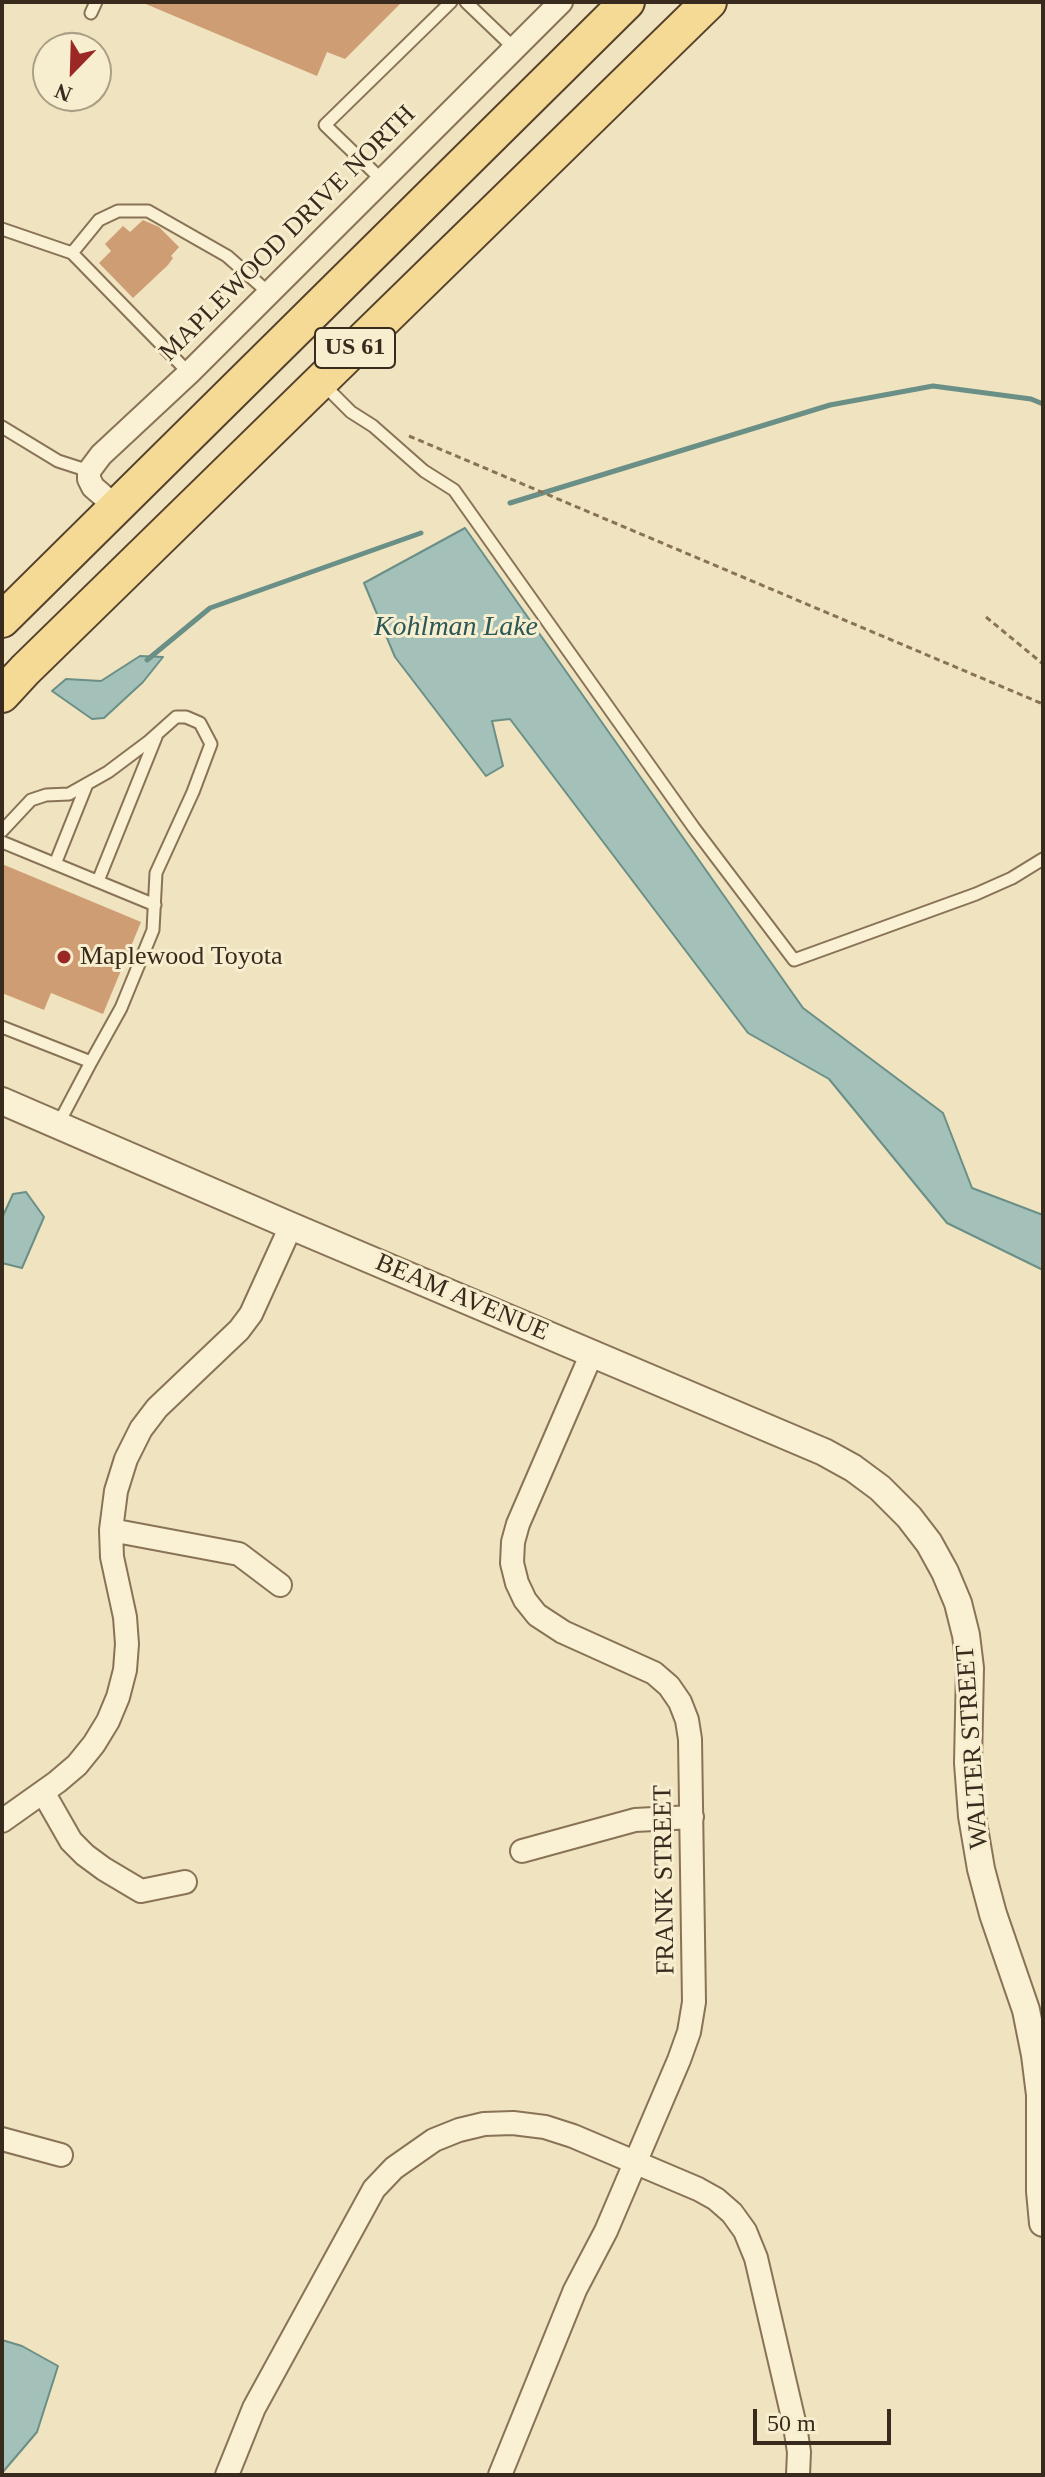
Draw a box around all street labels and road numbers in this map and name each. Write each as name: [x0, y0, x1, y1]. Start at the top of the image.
street label: MAPLEWOOD DRIVE NORTH: [153, 99, 423, 369]
road number: US 61: [315, 328, 395, 368]
street label: BEAM AVENUE: [371, 1247, 553, 1349]
street label: WALTER STREET: [950, 1644, 996, 1850]
street label: FRANK STREET: [648, 1785, 682, 1975]

